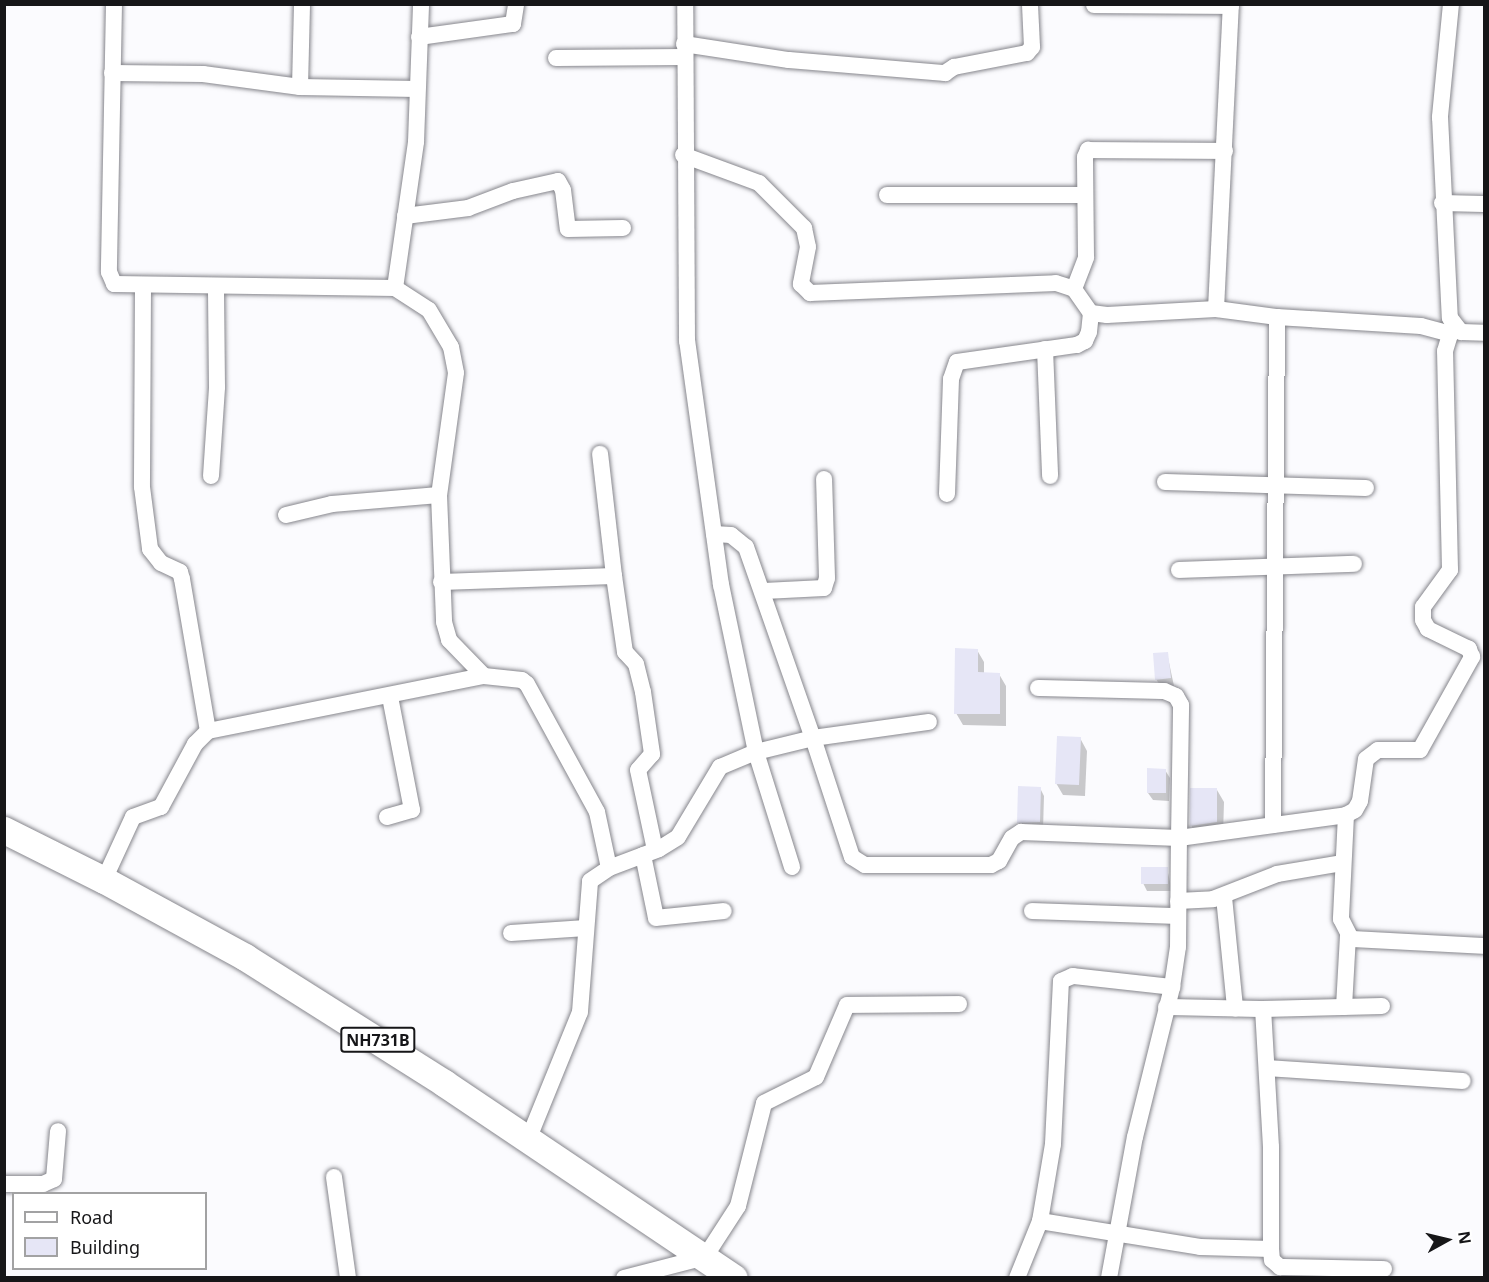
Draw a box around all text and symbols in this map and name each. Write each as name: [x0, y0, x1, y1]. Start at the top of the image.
road number: NH731B: [339, 1027, 417, 1053]
legend: [12, 1192, 207, 1270]
text: Road: [70, 1205, 113, 1229]
north arrow: [1417, 1210, 1477, 1270]
text: N: [1453, 1230, 1477, 1245]
text: Building: [70, 1235, 140, 1259]

